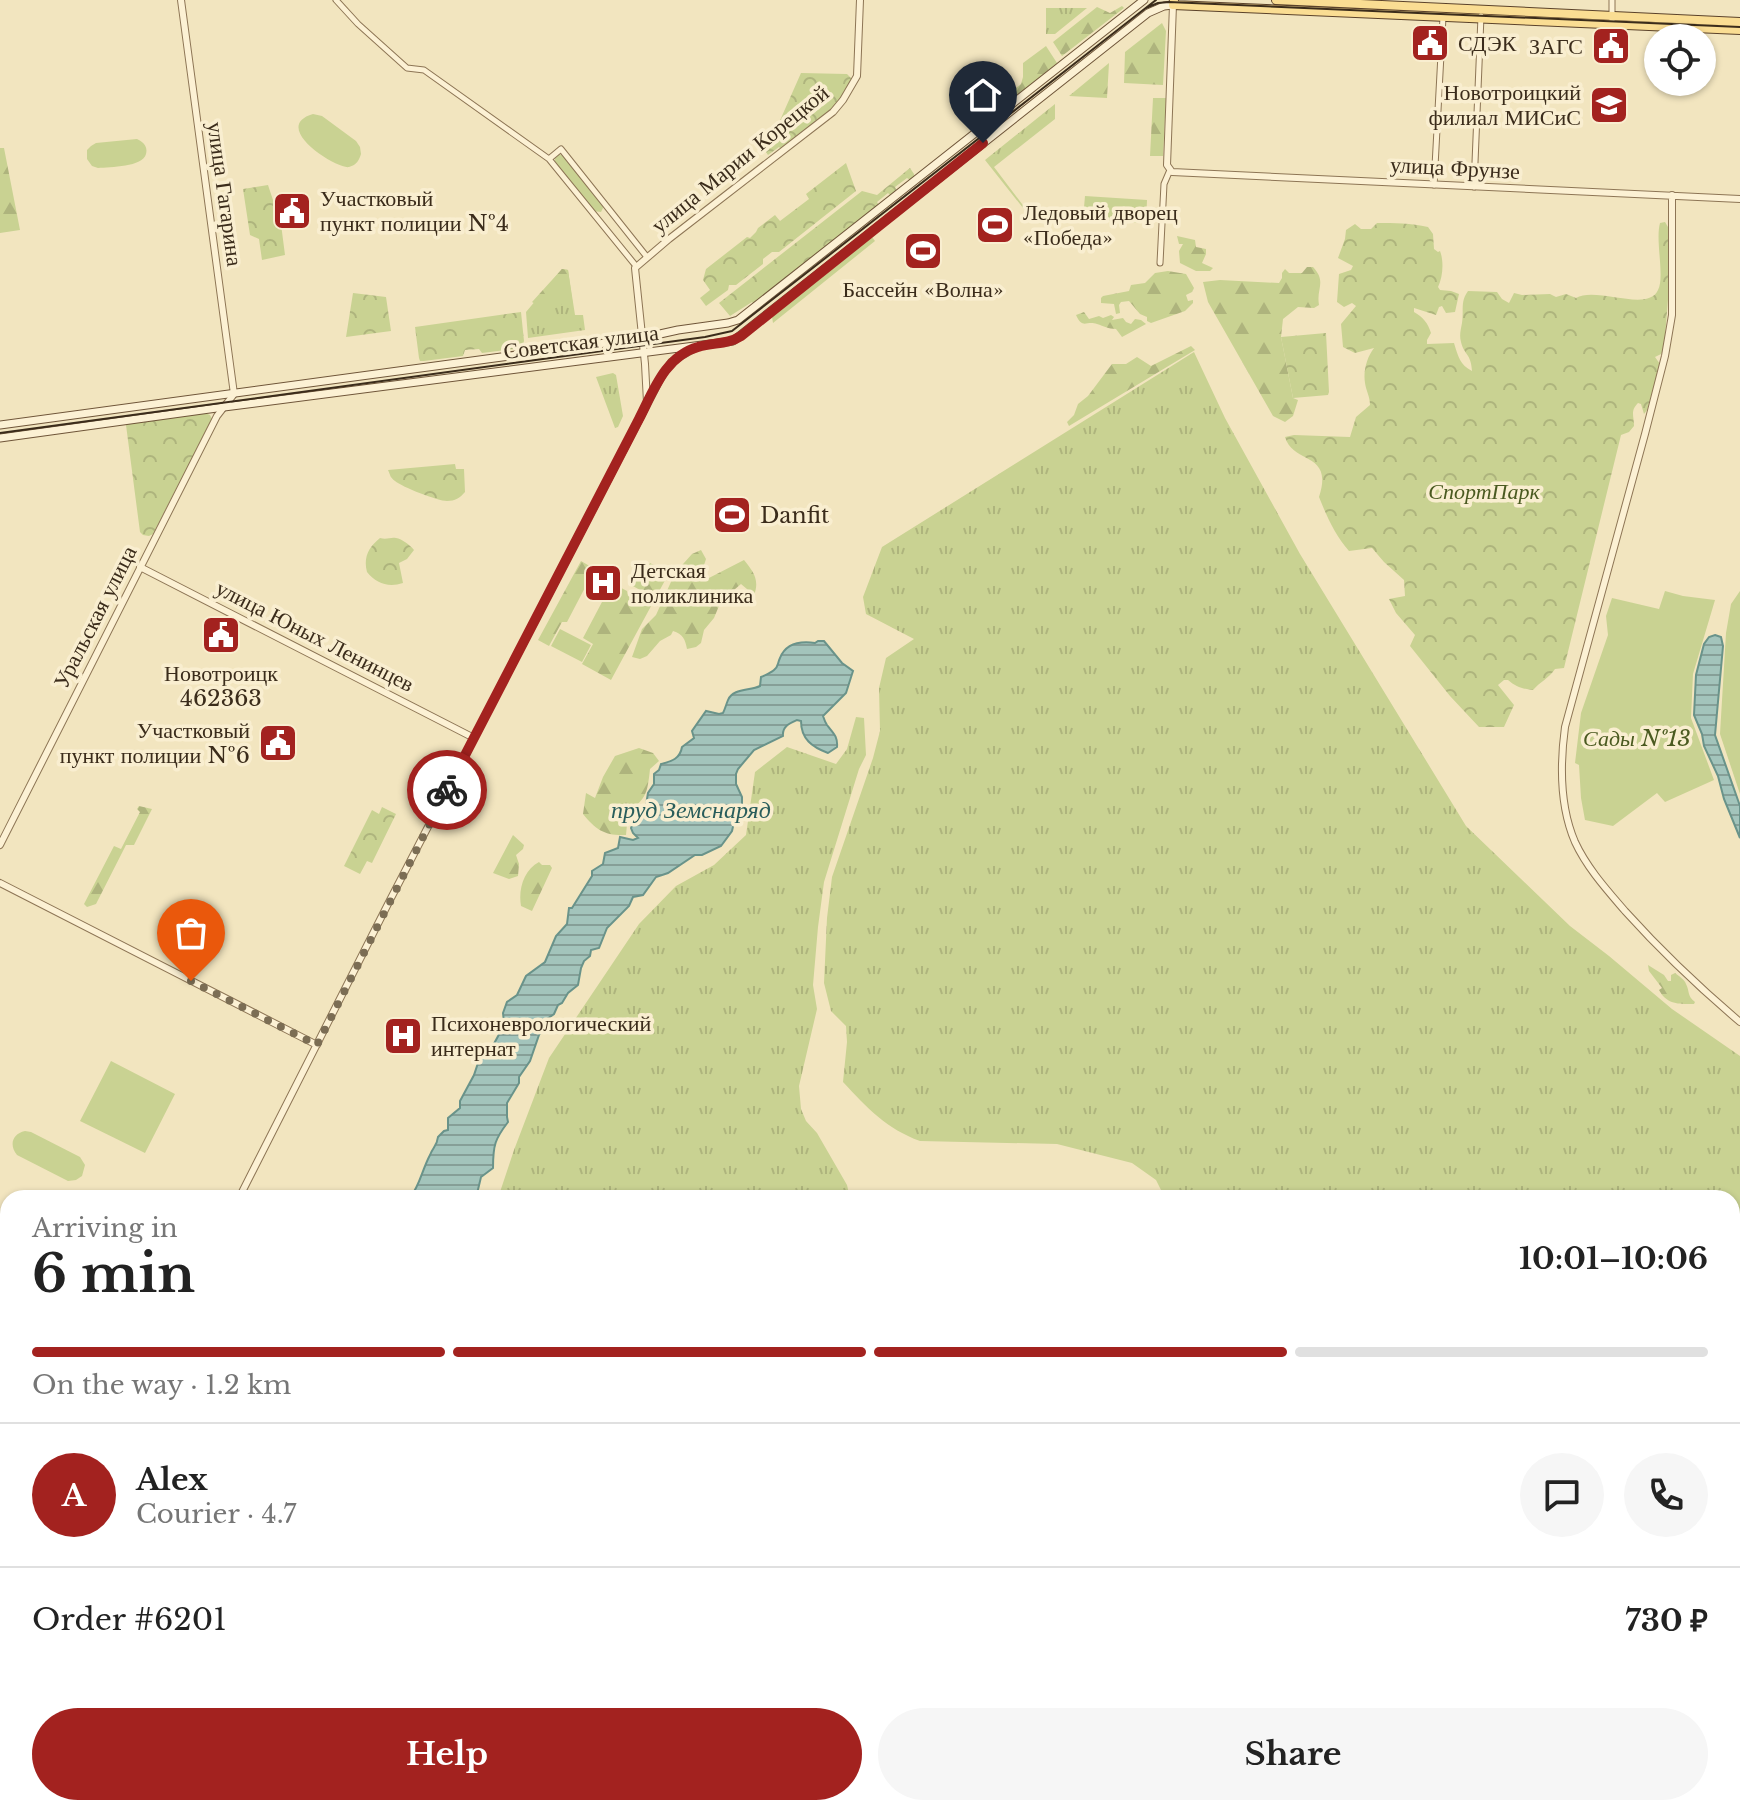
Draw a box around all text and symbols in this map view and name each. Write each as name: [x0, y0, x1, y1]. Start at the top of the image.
public building icon: СДЭК: [1409, 22, 1451, 64]
map controls: [1644, 24, 1716, 96]
button: locate: [1644, 24, 1716, 96]
public building icon: ЗАГС: [1590, 25, 1632, 67]
place label: СДЭК: [1458, 30, 1517, 57]
place label: ЗАГС: [1529, 33, 1583, 60]
pin: [949, 61, 1017, 143]
icon: home: [961, 73, 1005, 117]
street label: улица Марии Корецкой: [646, 79, 834, 239]
place label: Новотроицкий филиал МИСиС: [1428, 79, 1581, 131]
school or university icon: Новотроицкий филиал МИСиС: [1588, 84, 1630, 126]
street label: улица Гагарина: [201, 120, 249, 268]
street label: улица Фрунзе: [1389, 151, 1521, 185]
place label: Участковый пункт полиции №4: [320, 185, 509, 237]
public building icon: Участковый пункт полиции №4: [271, 190, 313, 232]
place label: Ледовый дворец «Победа»: [1023, 199, 1178, 251]
sports icon: Ледовый дворец «Победа»: [974, 204, 1016, 246]
sports icon: Бассейн «Волна»: [902, 230, 944, 272]
place label: Бассейн «Волна»: [842, 276, 1004, 303]
street label: Советская улица: [502, 319, 660, 365]
park label: СпортПарк: [1428, 478, 1540, 505]
sports icon: Danfit: [711, 494, 753, 536]
place label: Danfit: [760, 502, 830, 529]
street label: Уральская улица: [47, 541, 143, 693]
place label: Детская поликлиника: [631, 557, 754, 609]
hospital icon: Детская поликлиника: [582, 562, 624, 604]
street label: улица Юных Ленинцев: [211, 574, 419, 698]
public building icon: Новотроицк 462363: [200, 614, 242, 656]
place label: Новотроицк 462363: [164, 660, 278, 712]
place label: Участковый пункт полиции №6: [60, 717, 250, 769]
public building icon: Участковый пункт полиции №6: [257, 722, 299, 764]
park label: Сады №13: [1583, 725, 1691, 752]
courier: [407, 750, 487, 830]
icon: bike: [425, 768, 469, 812]
water label: пруд Земснаряд: [611, 795, 771, 824]
pin: [157, 899, 225, 981]
icon: bag: [169, 911, 213, 955]
place label: Психоневрологический интернат: [431, 1010, 652, 1062]
hospital icon: Психоневрологический интернат: [382, 1015, 424, 1057]
text: Arriving in: [32, 1212, 178, 1244]
text: 10:01–10:06: [1519, 1240, 1708, 1277]
text: 6 min: [32, 1242, 195, 1306]
text: On the way · 1.2 km: [32, 1369, 291, 1401]
button: chat: [1520, 1453, 1604, 1537]
button: phone: [1624, 1453, 1708, 1537]
text: Alex: [136, 1461, 208, 1498]
text: A: [62, 1477, 86, 1514]
text: Courier · 4.7: [136, 1498, 296, 1530]
text: Order #6201: [32, 1601, 227, 1638]
text: 730 ₽: [1625, 1602, 1708, 1639]
button: Help: [32, 1708, 862, 1800]
button: Share: [878, 1708, 1708, 1800]

